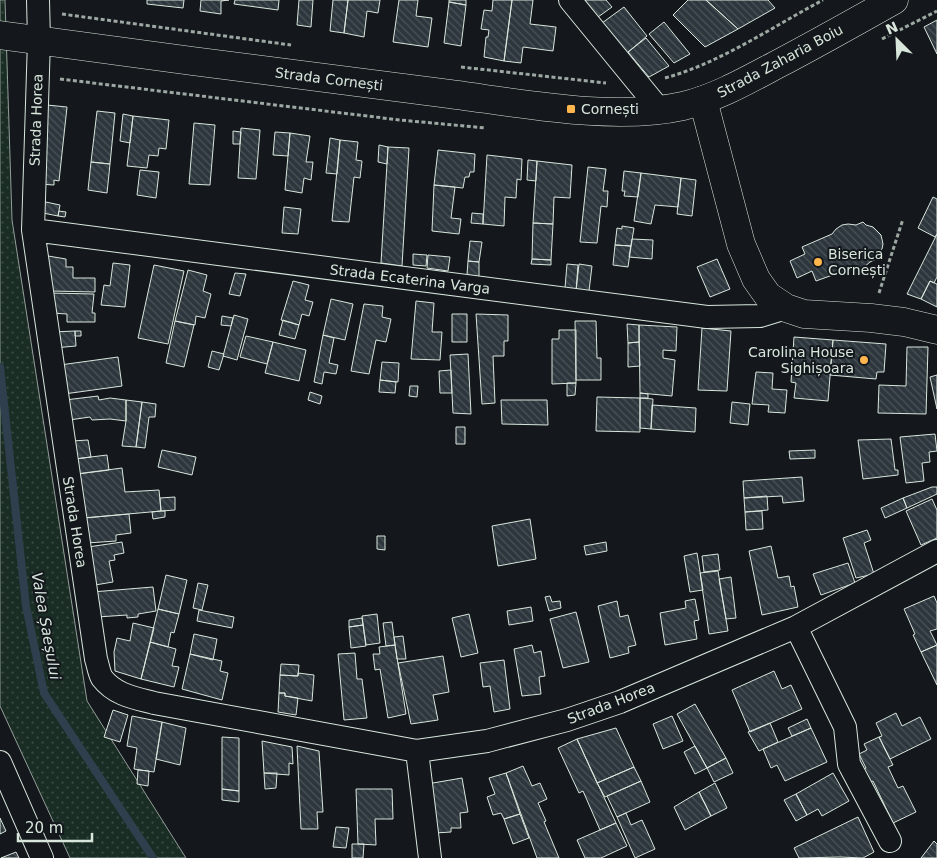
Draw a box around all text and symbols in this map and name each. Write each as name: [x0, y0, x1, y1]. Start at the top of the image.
north arrow: [872, 15, 922, 65]
text: N: [883, 18, 900, 38]
street label: Strada Zaharia Boiu: [714, 21, 846, 101]
street label: Strada Cornești: [274, 64, 384, 95]
street label: Strada Horea: [26, 74, 46, 166]
place label: Cornești: [581, 101, 639, 118]
marker: Cornești: [565, 103, 577, 115]
place label: Biserica Cornești: [828, 246, 886, 279]
marker: Biserica Cornești: [812, 256, 824, 268]
street label: Strada Ecaterina Varga: [329, 261, 491, 297]
place label: Carolina House Sighișoara: [748, 344, 854, 377]
marker: Carolina House Sighișoara: [858, 354, 870, 366]
street label: Strada Horea: [60, 475, 90, 569]
water label: Valea Șaeșului: [28, 571, 64, 682]
street label: Strada Horea: [565, 679, 657, 727]
scale bar: [18, 810, 91, 842]
text: 20 m: [25, 819, 63, 837]

